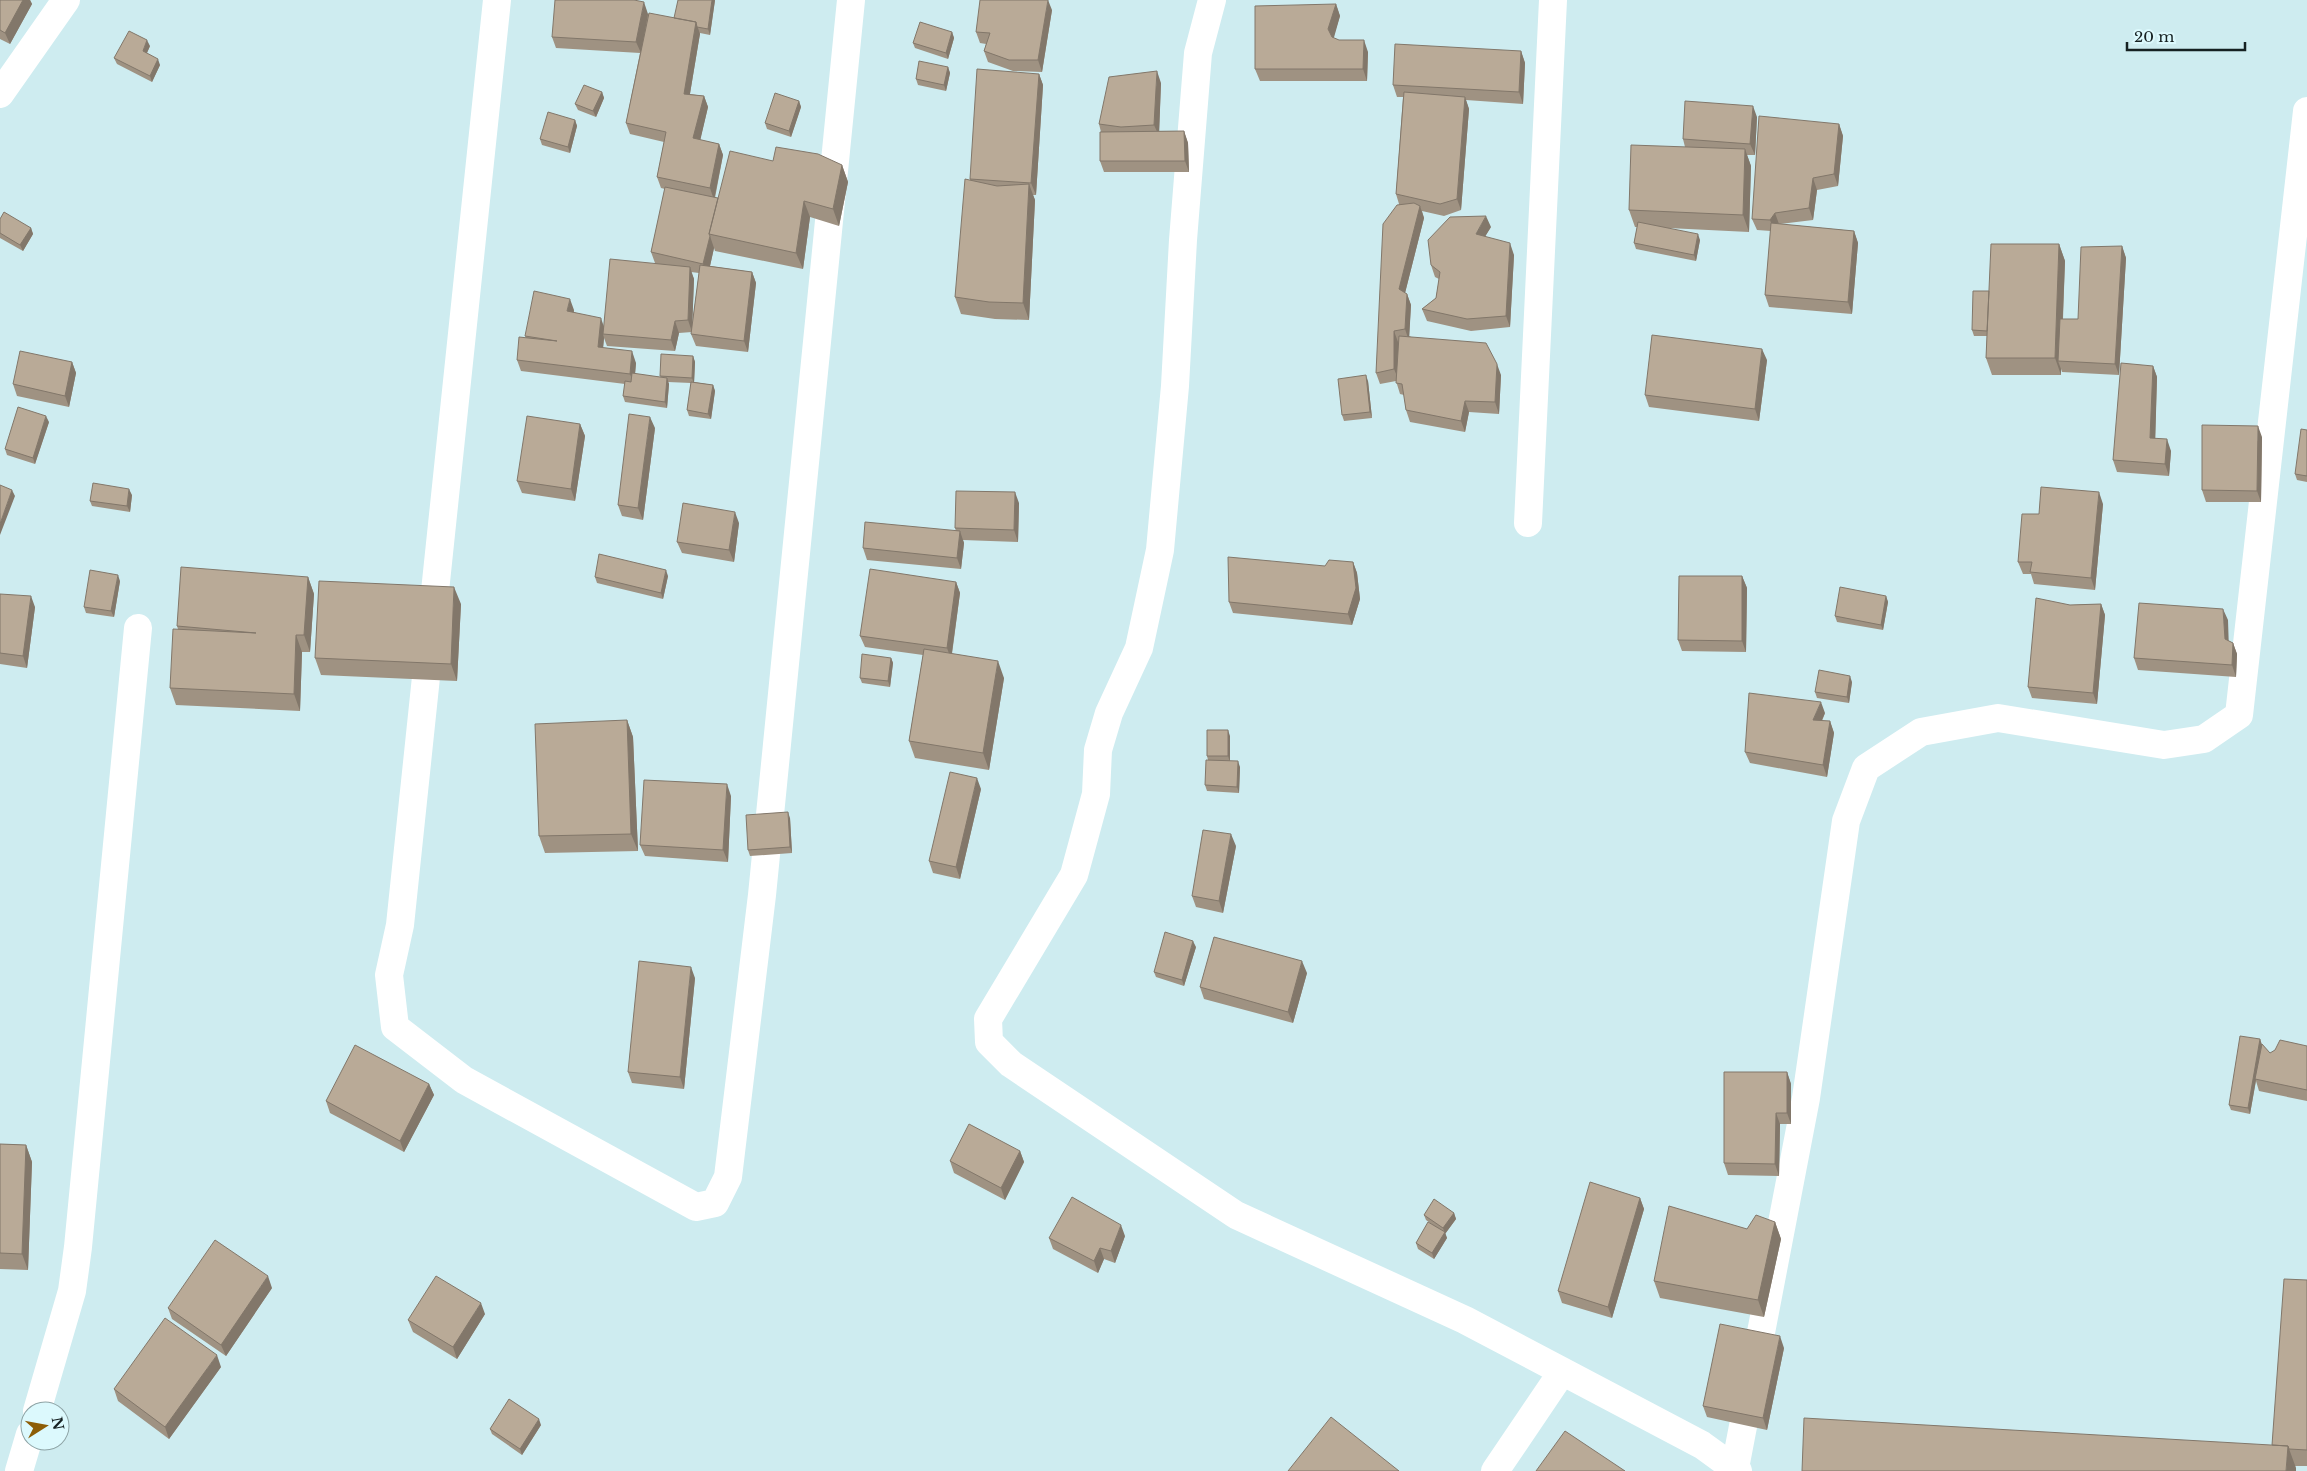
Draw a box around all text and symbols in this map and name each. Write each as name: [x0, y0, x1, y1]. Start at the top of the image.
scale bar: [2127, 20, 2244, 52]
text: 20 m: [2134, 27, 2174, 46]
north arrow: [20, 1401, 70, 1451]
text: N: [48, 1415, 68, 1432]

